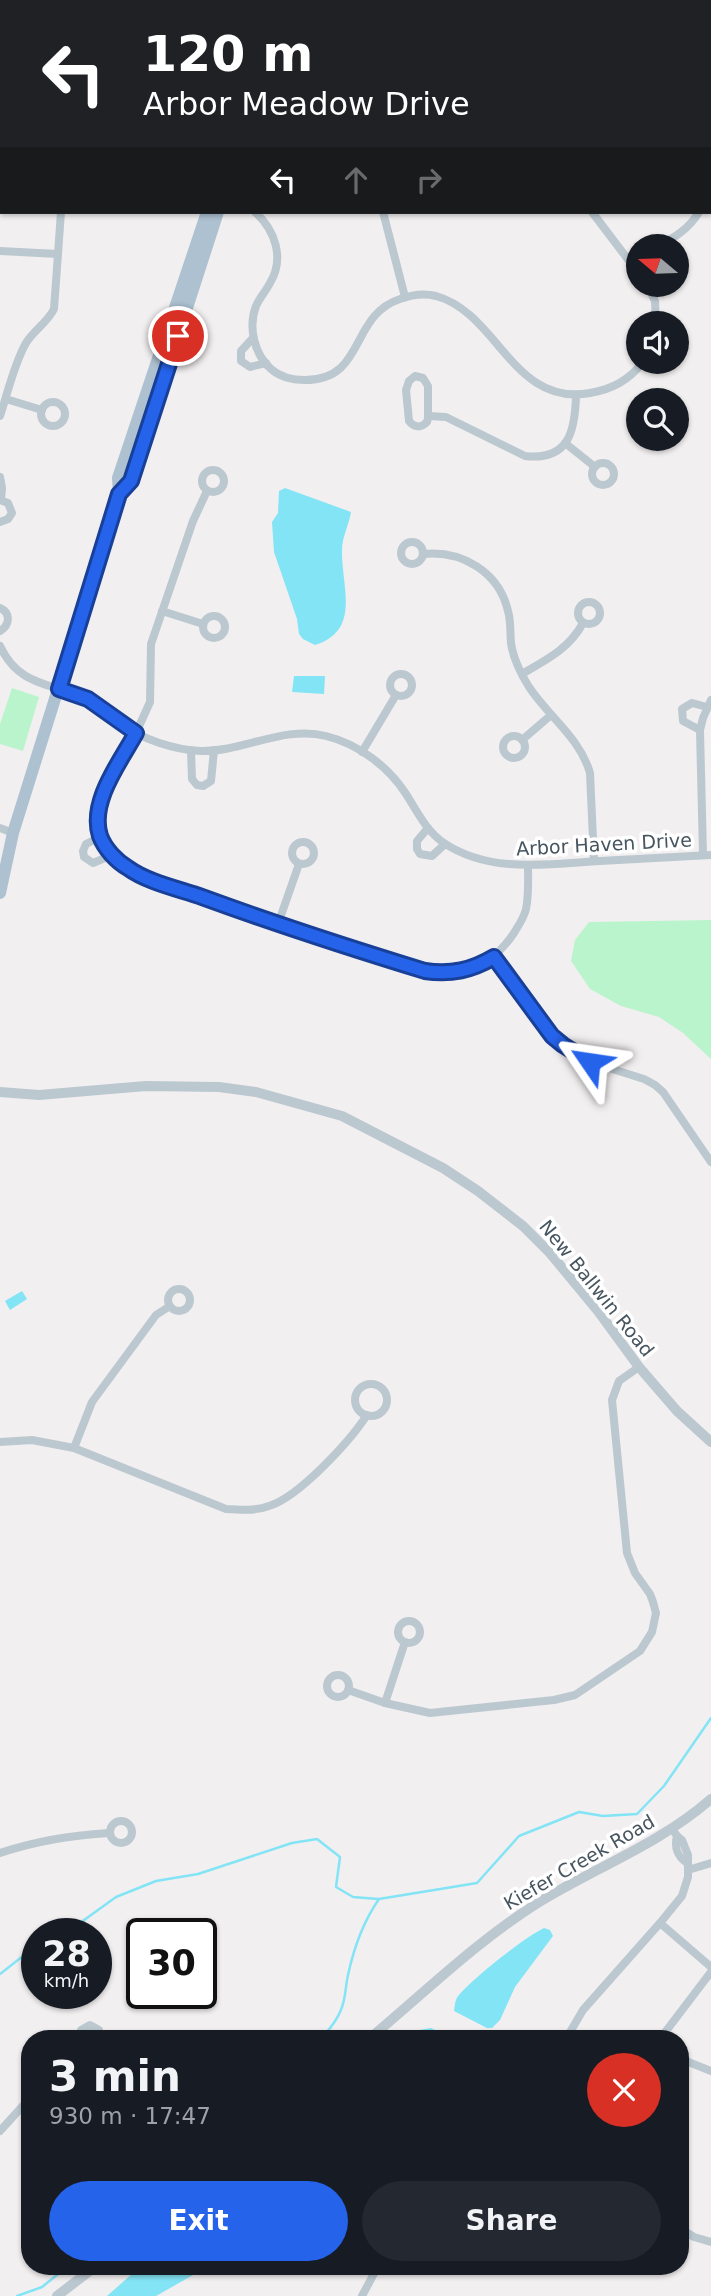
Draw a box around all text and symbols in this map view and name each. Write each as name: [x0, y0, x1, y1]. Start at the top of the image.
text: 120 m: [143, 26, 313, 83]
icon: left: [28, 28, 119, 119]
text: Arbor Meadow Drive: [143, 85, 470, 123]
icon: left: [264, 161, 302, 199]
icon: ahead: [337, 161, 375, 199]
icon: right: [410, 161, 448, 199]
north arrow: [626, 234, 690, 298]
map controls: [626, 234, 689, 451]
pin: [148, 306, 208, 366]
button: sound: [626, 311, 689, 374]
icon: arrive: [159, 317, 197, 355]
button: search: [626, 388, 689, 451]
street label: Arbor Haven Drive: [516, 828, 692, 860]
position arrow: [553, 1025, 627, 1099]
street label: New Ballwin Road: [535, 1215, 659, 1361]
street label: Kiefer Creek Road: [500, 1810, 658, 1914]
speed limit sign: 30: [126, 1918, 217, 2009]
text: 28: [42, 1934, 91, 1974]
text: km/h: [44, 1970, 89, 1991]
text: 3 min: [49, 2052, 181, 2101]
button: close: [587, 2053, 661, 2127]
text: 930 m · 17:47: [49, 2103, 211, 2129]
button: Exit: [49, 2181, 348, 2261]
button: Share: [362, 2181, 661, 2261]

